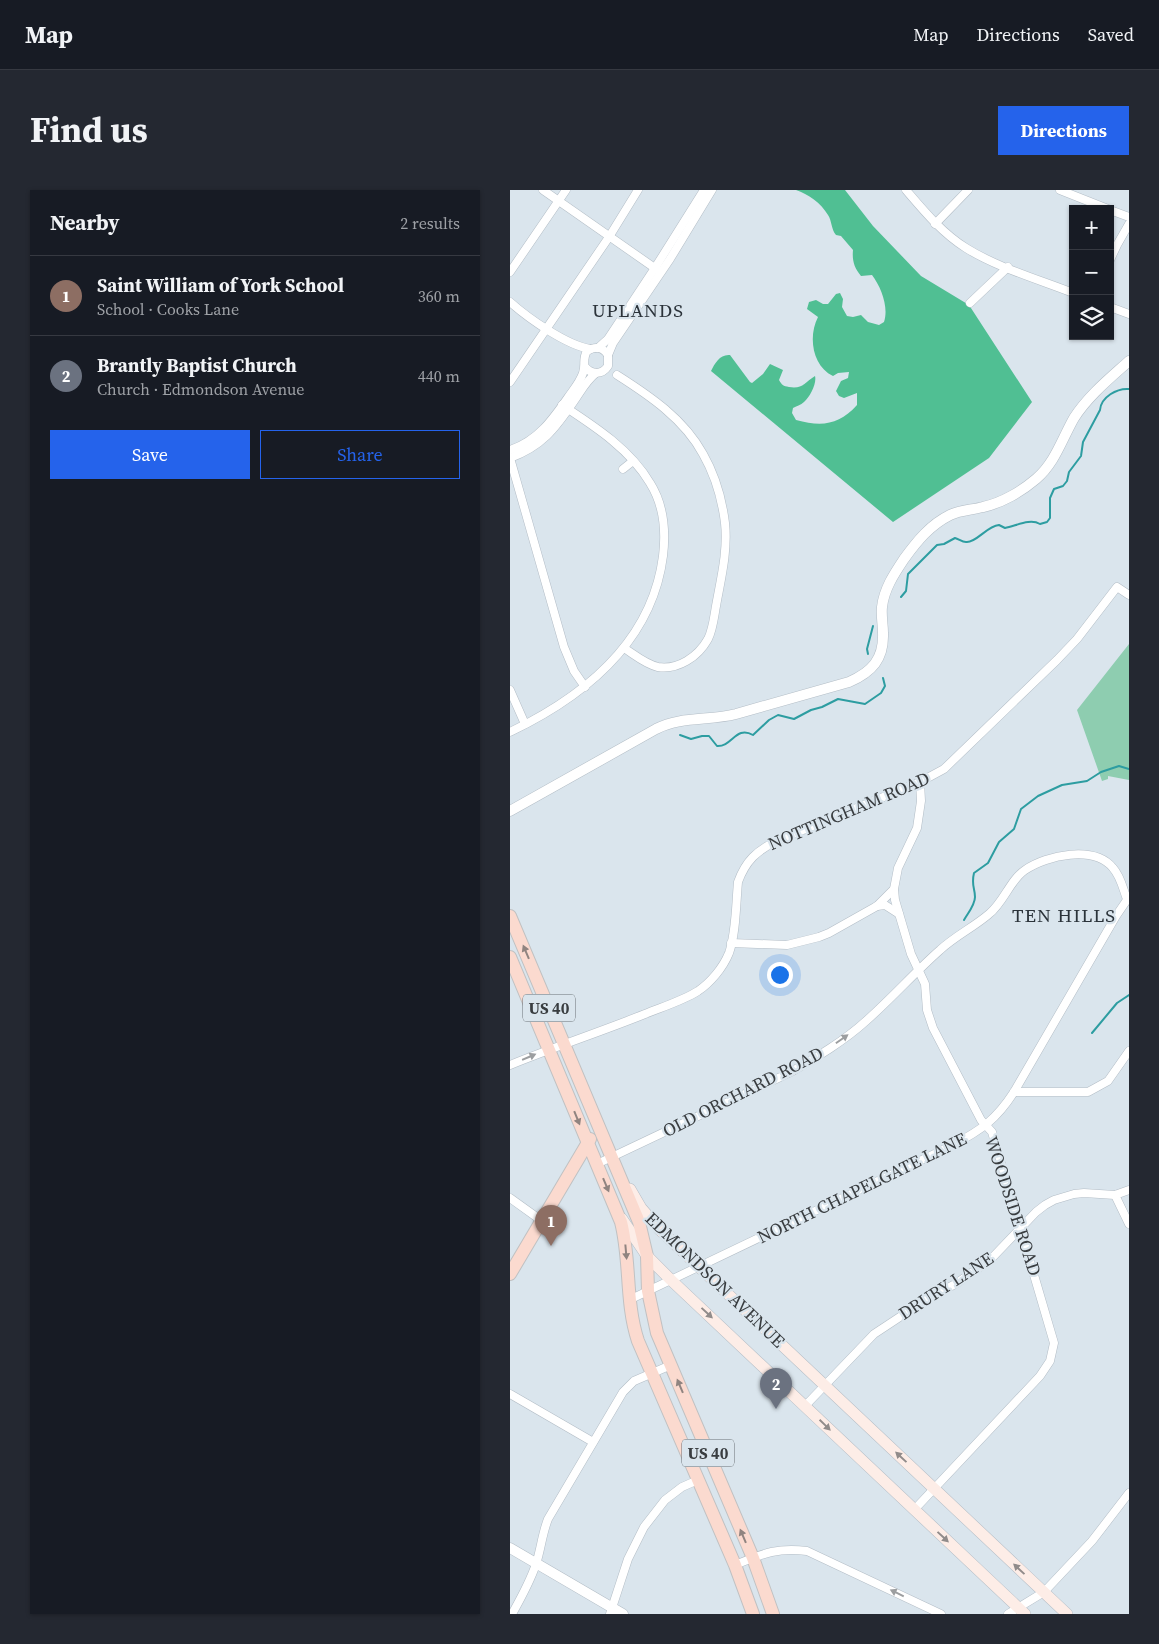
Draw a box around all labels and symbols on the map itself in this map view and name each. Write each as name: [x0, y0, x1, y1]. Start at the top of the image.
district label: UPLANDS: [592, 297, 684, 323]
street label: NOTTINGHAM ROAD: [764, 765, 933, 856]
district label: TEN HILLS: [1012, 902, 1116, 928]
one-way arrow: [521, 945, 529, 959]
your location: [767, 962, 793, 988]
road number: US 40: [523, 994, 575, 1021]
one-way arrow: [836, 1034, 849, 1044]
street label: OLD ORCHARD ROAD: [658, 1040, 827, 1143]
one-way arrow: [522, 1053, 536, 1061]
one-way arrow: [574, 1111, 582, 1125]
street label: NORTH CHAPELGATE LANE: [753, 1126, 971, 1249]
street label: WOODSIDE ROAD: [979, 1133, 1048, 1279]
one-way arrow: [602, 1178, 610, 1193]
pin: 1: [535, 1205, 567, 1246]
street label: EDMONDSON AVENUE: [640, 1206, 791, 1353]
one-way arrow: [622, 1245, 630, 1261]
street label: DRURY LANE: [893, 1245, 998, 1326]
one-way arrow: [700, 1307, 712, 1319]
pin: 2: [760, 1368, 792, 1409]
one-way arrow: [676, 1378, 684, 1393]
one-way arrow: [818, 1419, 830, 1431]
road number: US 40: [682, 1440, 734, 1466]
one-way arrow: [895, 1451, 907, 1463]
one-way arrow: [739, 1529, 747, 1543]
one-way arrow: [936, 1531, 948, 1543]
one-way arrow: [1013, 1563, 1025, 1575]
one-way arrow: [890, 1589, 904, 1597]

